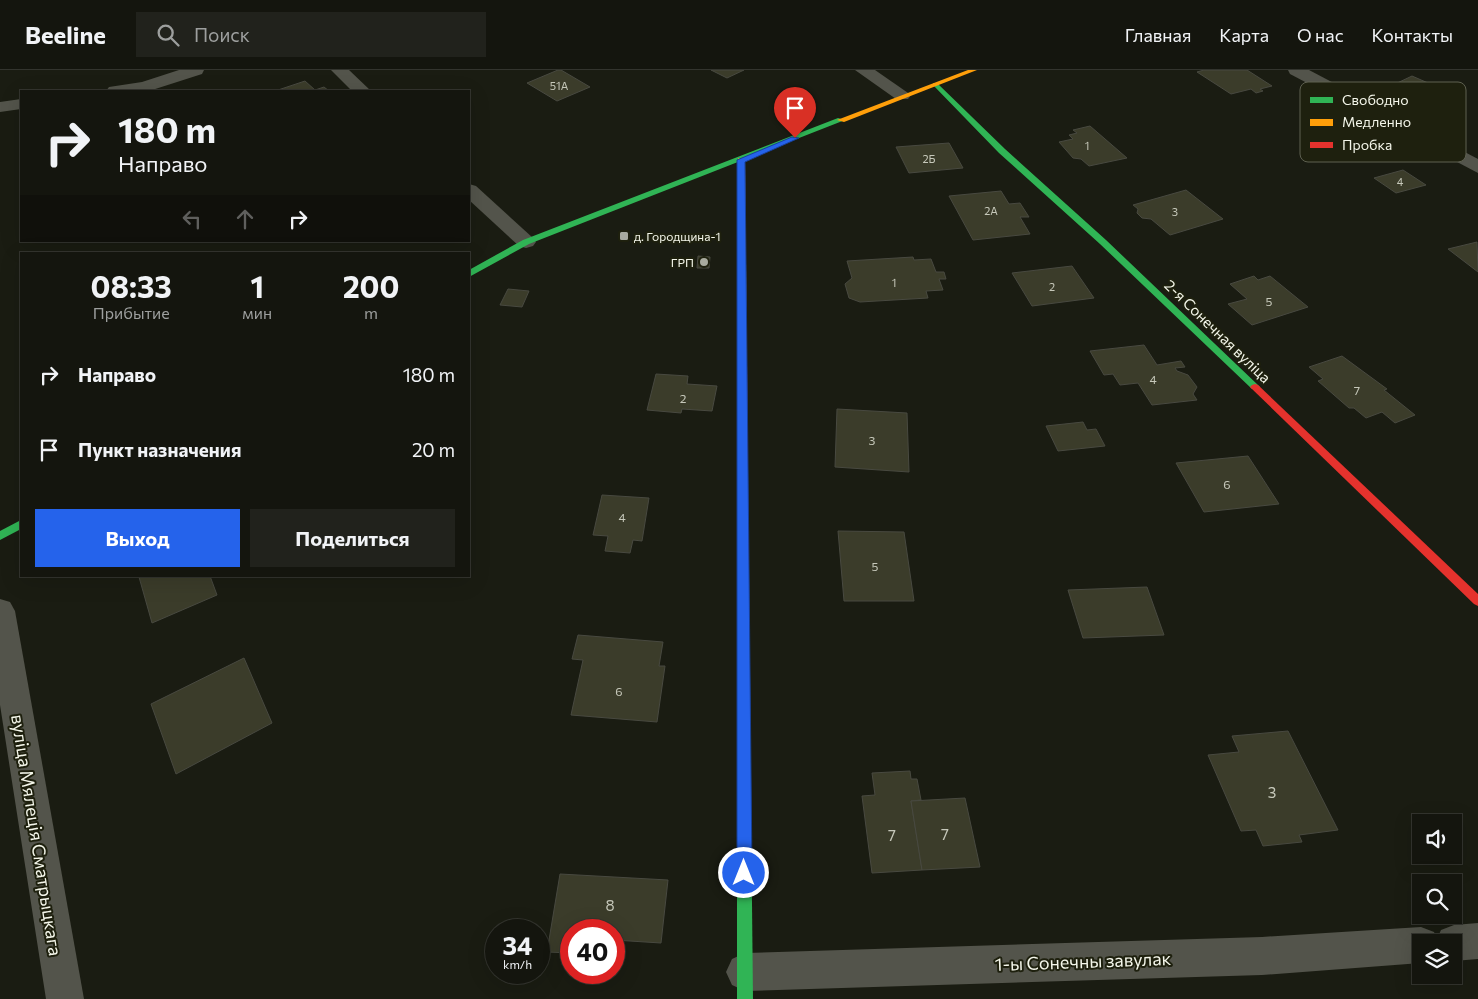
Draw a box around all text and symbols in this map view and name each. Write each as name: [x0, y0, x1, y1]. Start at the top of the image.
search box: [136, 12, 486, 57]
text: Beeline: [25, 20, 106, 49]
icon: search: [154, 21, 182, 49]
text: Поиск: [194, 23, 250, 46]
text: Главная: [1125, 24, 1191, 46]
text: Карта: [1219, 24, 1269, 46]
text: О нас: [1297, 24, 1344, 46]
text: Контакты: [1372, 24, 1453, 46]
house number: 51А: [550, 79, 569, 92]
legend: [1300, 82, 1466, 162]
pin: [774, 87, 816, 138]
text: Свободно: [1342, 91, 1409, 108]
icon: arrive: [781, 94, 809, 122]
text: 180 m: [118, 107, 216, 150]
icon: right: [35, 110, 100, 175]
text: Медленно: [1342, 113, 1411, 130]
text: Пробка: [1342, 136, 1392, 153]
house number: 1: [1085, 139, 1089, 152]
text: Направо: [118, 150, 208, 177]
house number: 2Б: [923, 152, 936, 165]
house number: 4: [1397, 175, 1404, 188]
house number: 2А: [984, 204, 998, 217]
icon: left: [178, 205, 206, 233]
icon: ahead: [231, 205, 259, 233]
icon: right: [284, 205, 312, 233]
house number: 3: [1172, 205, 1178, 218]
place label: д. Городщина-1: [634, 229, 721, 243]
marker: д. Городщина-1: [618, 230, 630, 242]
place label: ГРП: [671, 255, 694, 269]
marker: ГРП: [698, 256, 710, 268]
text: 08:33: [91, 267, 172, 304]
text: 1: [250, 267, 264, 304]
text: 200: [343, 267, 399, 304]
house number: 1: [892, 276, 896, 289]
street label: 2-я Сонечная вуліца: [1161, 276, 1275, 386]
house number: 2: [1049, 280, 1055, 293]
house number: 5: [1266, 294, 1273, 308]
text: Прибытие: [93, 303, 170, 322]
text: мин: [242, 303, 272, 322]
text: m: [364, 303, 378, 322]
icon: right: [35, 361, 63, 389]
text: Направо: [78, 363, 156, 386]
text: 180 m: [403, 363, 455, 386]
house number: 4: [1149, 372, 1157, 386]
house number: 7: [1354, 383, 1360, 397]
house number: 2: [680, 391, 687, 405]
house number: 3: [869, 433, 876, 447]
icon: arrive: [35, 436, 63, 464]
text: Пункт назначения: [78, 438, 241, 461]
text: 20 m: [412, 438, 455, 461]
house number: 6: [1223, 477, 1231, 491]
button: Выход: [35, 509, 240, 567]
button: Поделиться: [250, 509, 455, 567]
house number: 4: [618, 510, 626, 524]
house number: 5: [872, 559, 879, 573]
house number: 6: [615, 684, 623, 698]
street label: вуліца Мялеція Сматрыцкага: [7, 713, 67, 957]
house number: 3: [1268, 783, 1276, 801]
map controls: [1412, 814, 1462, 984]
button: sound: [1412, 814, 1462, 864]
house number: 7: [941, 825, 949, 843]
house number: 7: [888, 826, 896, 844]
position arrow: [717, 846, 769, 898]
button: search: [1412, 874, 1462, 924]
house number: 8: [605, 896, 615, 914]
speed limit sign: 40: [560, 919, 625, 984]
text: 34: [503, 930, 532, 960]
button: layers: [1412, 934, 1462, 984]
street label: 1-ы Сонечны завулак: [994, 947, 1172, 975]
text: km/h: [503, 957, 532, 971]

